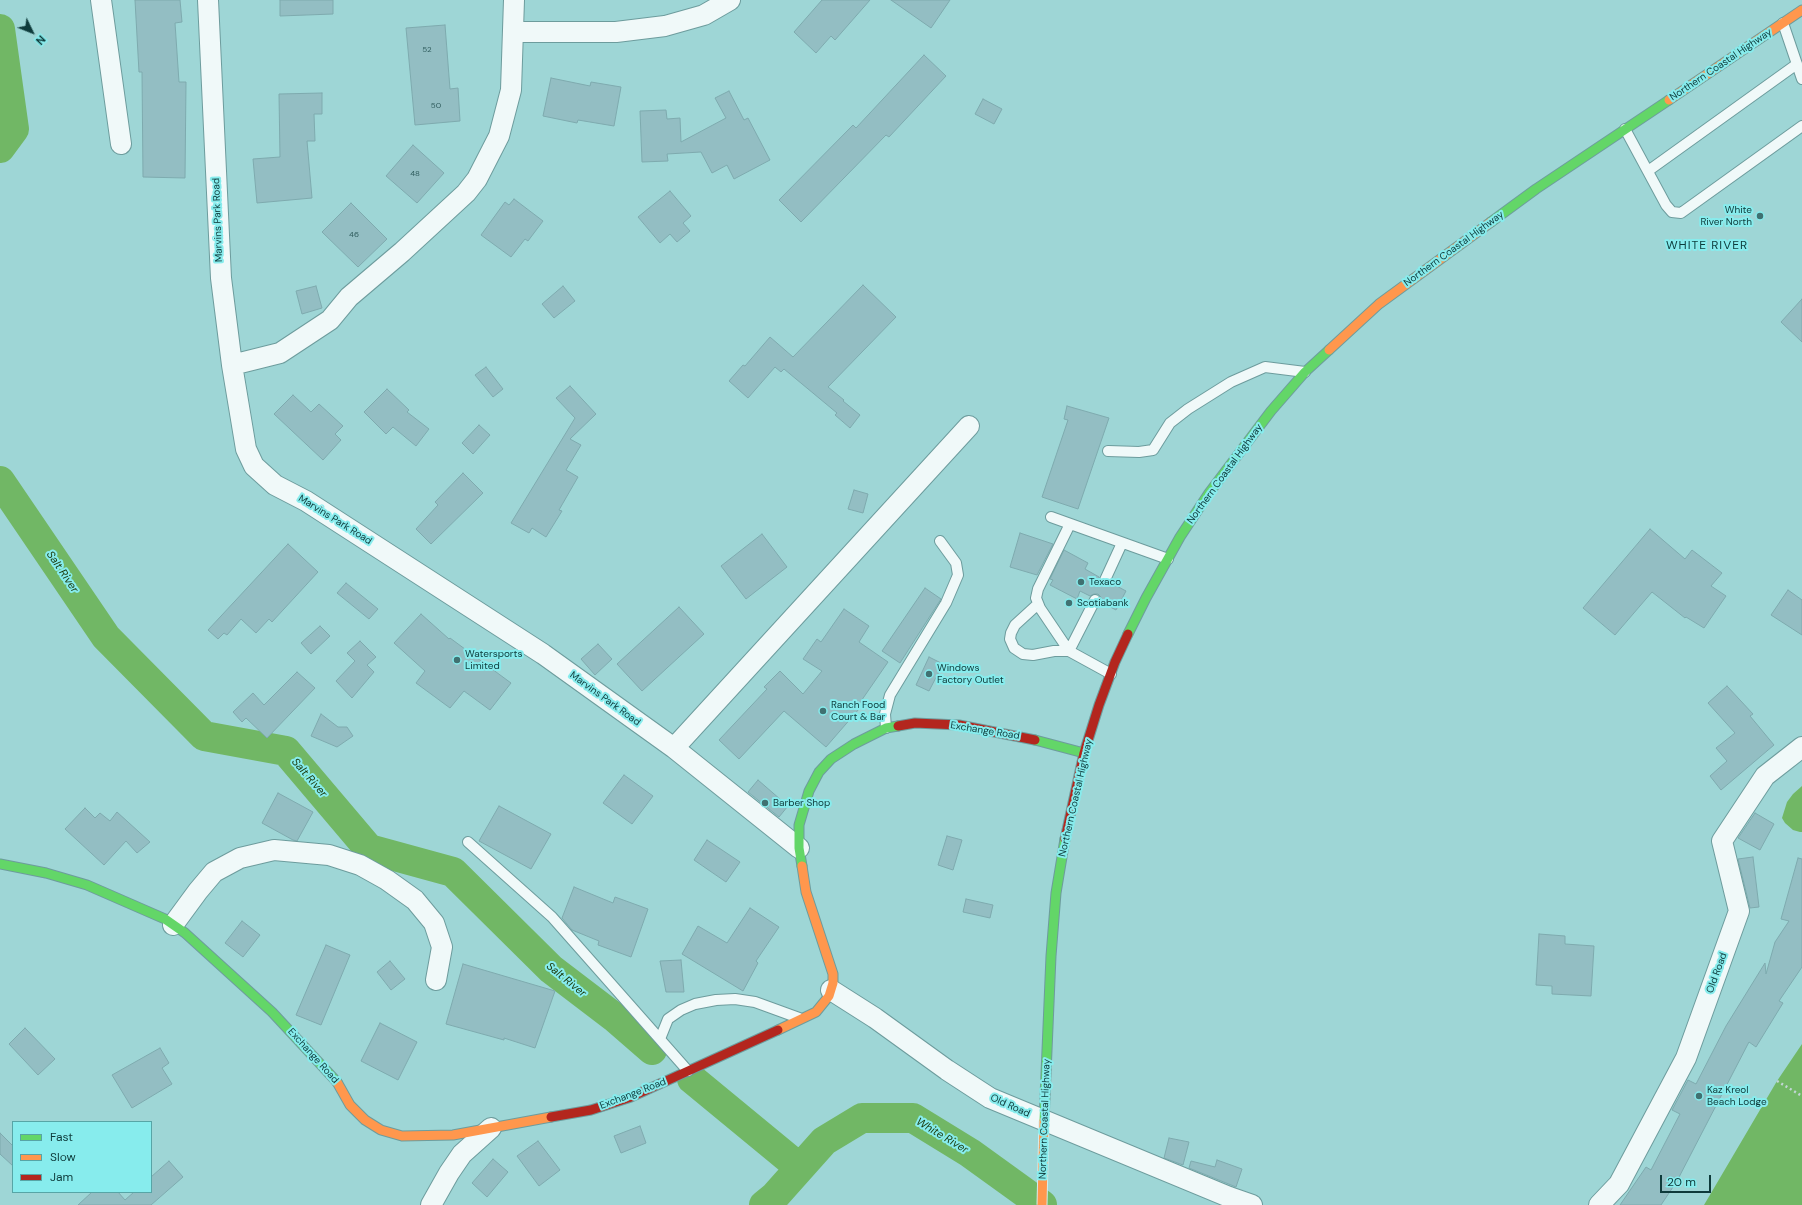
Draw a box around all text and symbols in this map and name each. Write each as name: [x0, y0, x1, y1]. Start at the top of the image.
north arrow: [12, 12, 52, 52]
street label: Northern Coastal Highway: [1668, 26, 1774, 104]
text: N: [33, 32, 49, 48]
house number: 52: [422, 45, 432, 55]
house number: 50: [431, 101, 441, 111]
house number: 48: [410, 169, 420, 179]
street label: Marvins Park Road: [211, 178, 225, 262]
place label: White River North: [1700, 204, 1752, 228]
street label: Northern Coastal Highway: [1402, 209, 1506, 289]
marker: White River North: [1755, 211, 1765, 221]
house number: 46: [349, 230, 359, 240]
district label: WHITE RIVER: [1666, 239, 1748, 253]
street label: Northern Coastal Highway: [1185, 422, 1265, 526]
street label: Marvins Park Road: [296, 493, 374, 547]
water label: Salt River: [43, 549, 81, 595]
place label: Texaco: [1089, 576, 1121, 588]
marker: Texaco: [1076, 577, 1086, 587]
place label: Scotiabank: [1077, 597, 1128, 609]
marker: Scotiabank: [1064, 598, 1074, 608]
place label: Watersports Limited: [465, 648, 522, 672]
marker: Watersports Limited: [452, 655, 462, 665]
place label: Windows Factory Outlet: [937, 662, 1004, 686]
street label: Marvins Park Road: [567, 669, 643, 729]
marker: Windows Factory Outlet: [924, 669, 934, 679]
place label: Ranch Food Court & Bar: [831, 699, 885, 722]
marker: Ranch Food Court & Bar: [818, 706, 828, 716]
street label: Exchange Road: [949, 720, 1021, 742]
street label: Northern Coastal Highway: [1057, 738, 1095, 858]
water label: Salt River: [288, 756, 330, 800]
place label: Barber Shop: [773, 797, 830, 809]
marker: Barber Shop: [760, 798, 770, 808]
street label: Old Road: [1704, 951, 1730, 995]
water label: Salt River: [543, 960, 589, 1000]
street label: Exchange Road: [285, 1026, 341, 1086]
street label: Northern Coastal Highway: [1037, 1059, 1053, 1179]
street label: Exchange Road: [598, 1076, 668, 1112]
place label: Kaz Kreol Beach Lodge: [1707, 1084, 1767, 1108]
marker: Kaz Kreol Beach Lodge: [1694, 1091, 1704, 1101]
street label: Old Road: [988, 1092, 1032, 1120]
water label: White River: [914, 1115, 970, 1157]
legend: [12, 1121, 152, 1193]
text: Fast: [50, 1129, 73, 1145]
text: Slow: [50, 1149, 76, 1165]
scale bar: [1662, 1167, 1713, 1193]
text: Jam: [50, 1169, 73, 1185]
text: 20 m: [1667, 1174, 1696, 1190]

